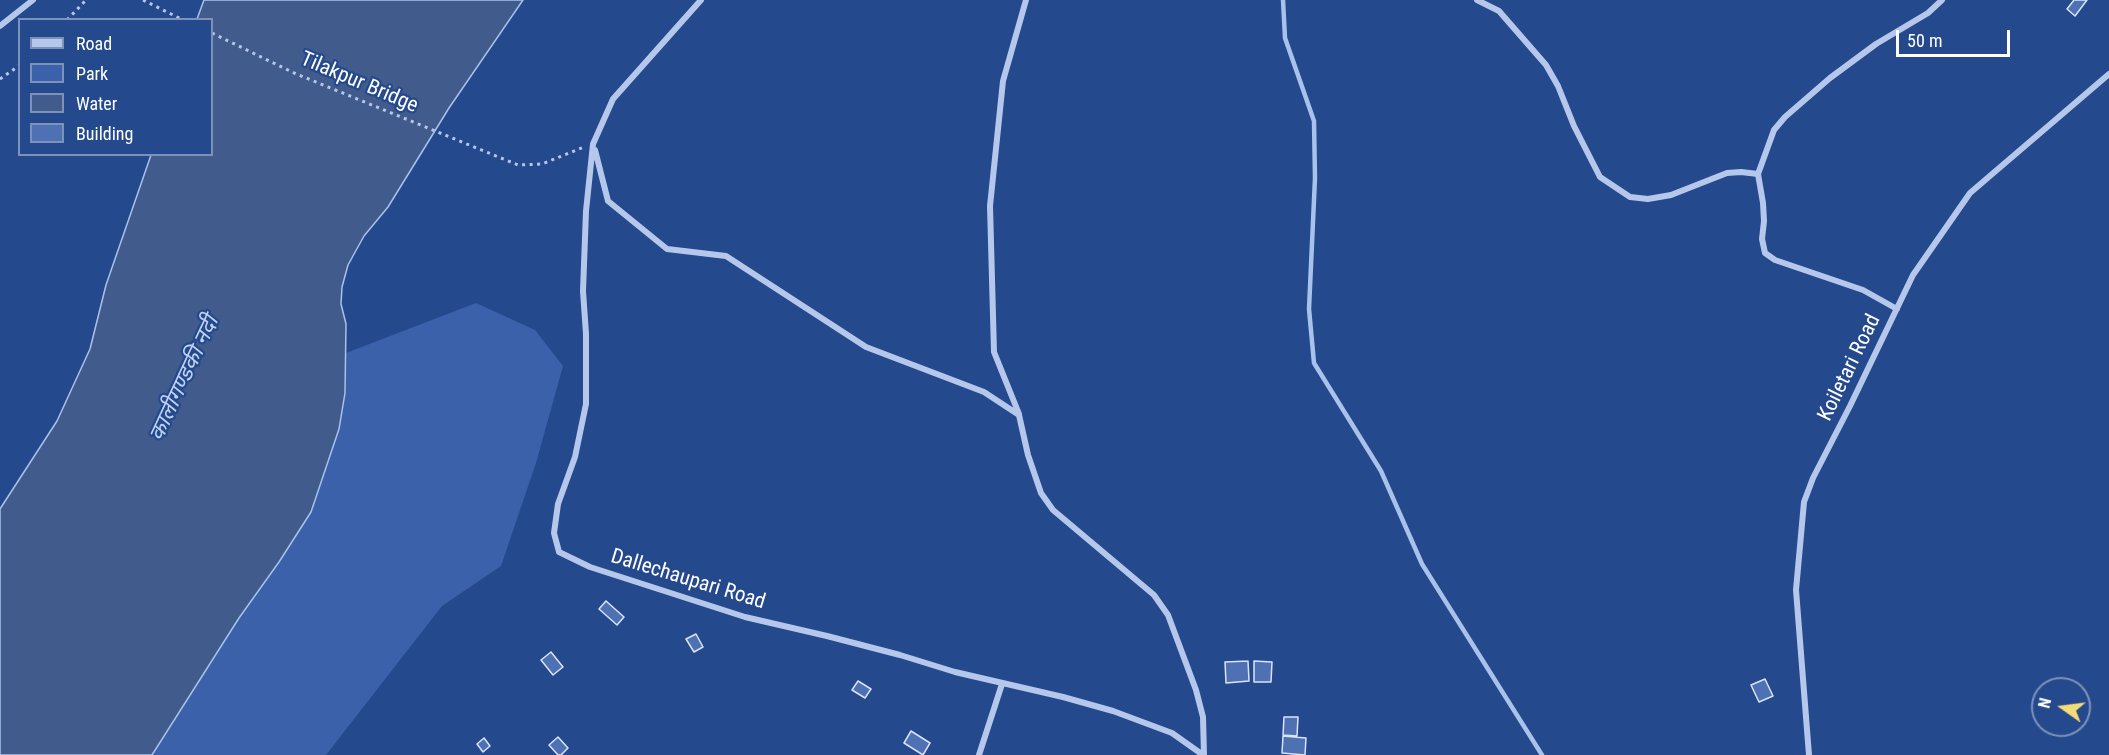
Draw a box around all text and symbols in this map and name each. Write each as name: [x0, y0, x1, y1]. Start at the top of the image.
legend: [18, 18, 213, 156]
scale bar: [1899, 18, 2013, 56]
text: 50 m: [1907, 30, 1942, 51]
text: Road: [76, 33, 112, 54]
street label: Tilakpur Bridge: [296, 47, 422, 119]
text: Park: [76, 63, 108, 84]
text: Water: [76, 93, 117, 114]
text: Building: [76, 123, 133, 144]
street label: Koiletari Road: [1813, 310, 1887, 426]
water label: कालीगण्डकी नदी: [145, 312, 225, 446]
street label: Dallechaupari Road: [608, 545, 768, 615]
north arrow: [2031, 677, 2091, 737]
text: N: [2035, 696, 2055, 710]

